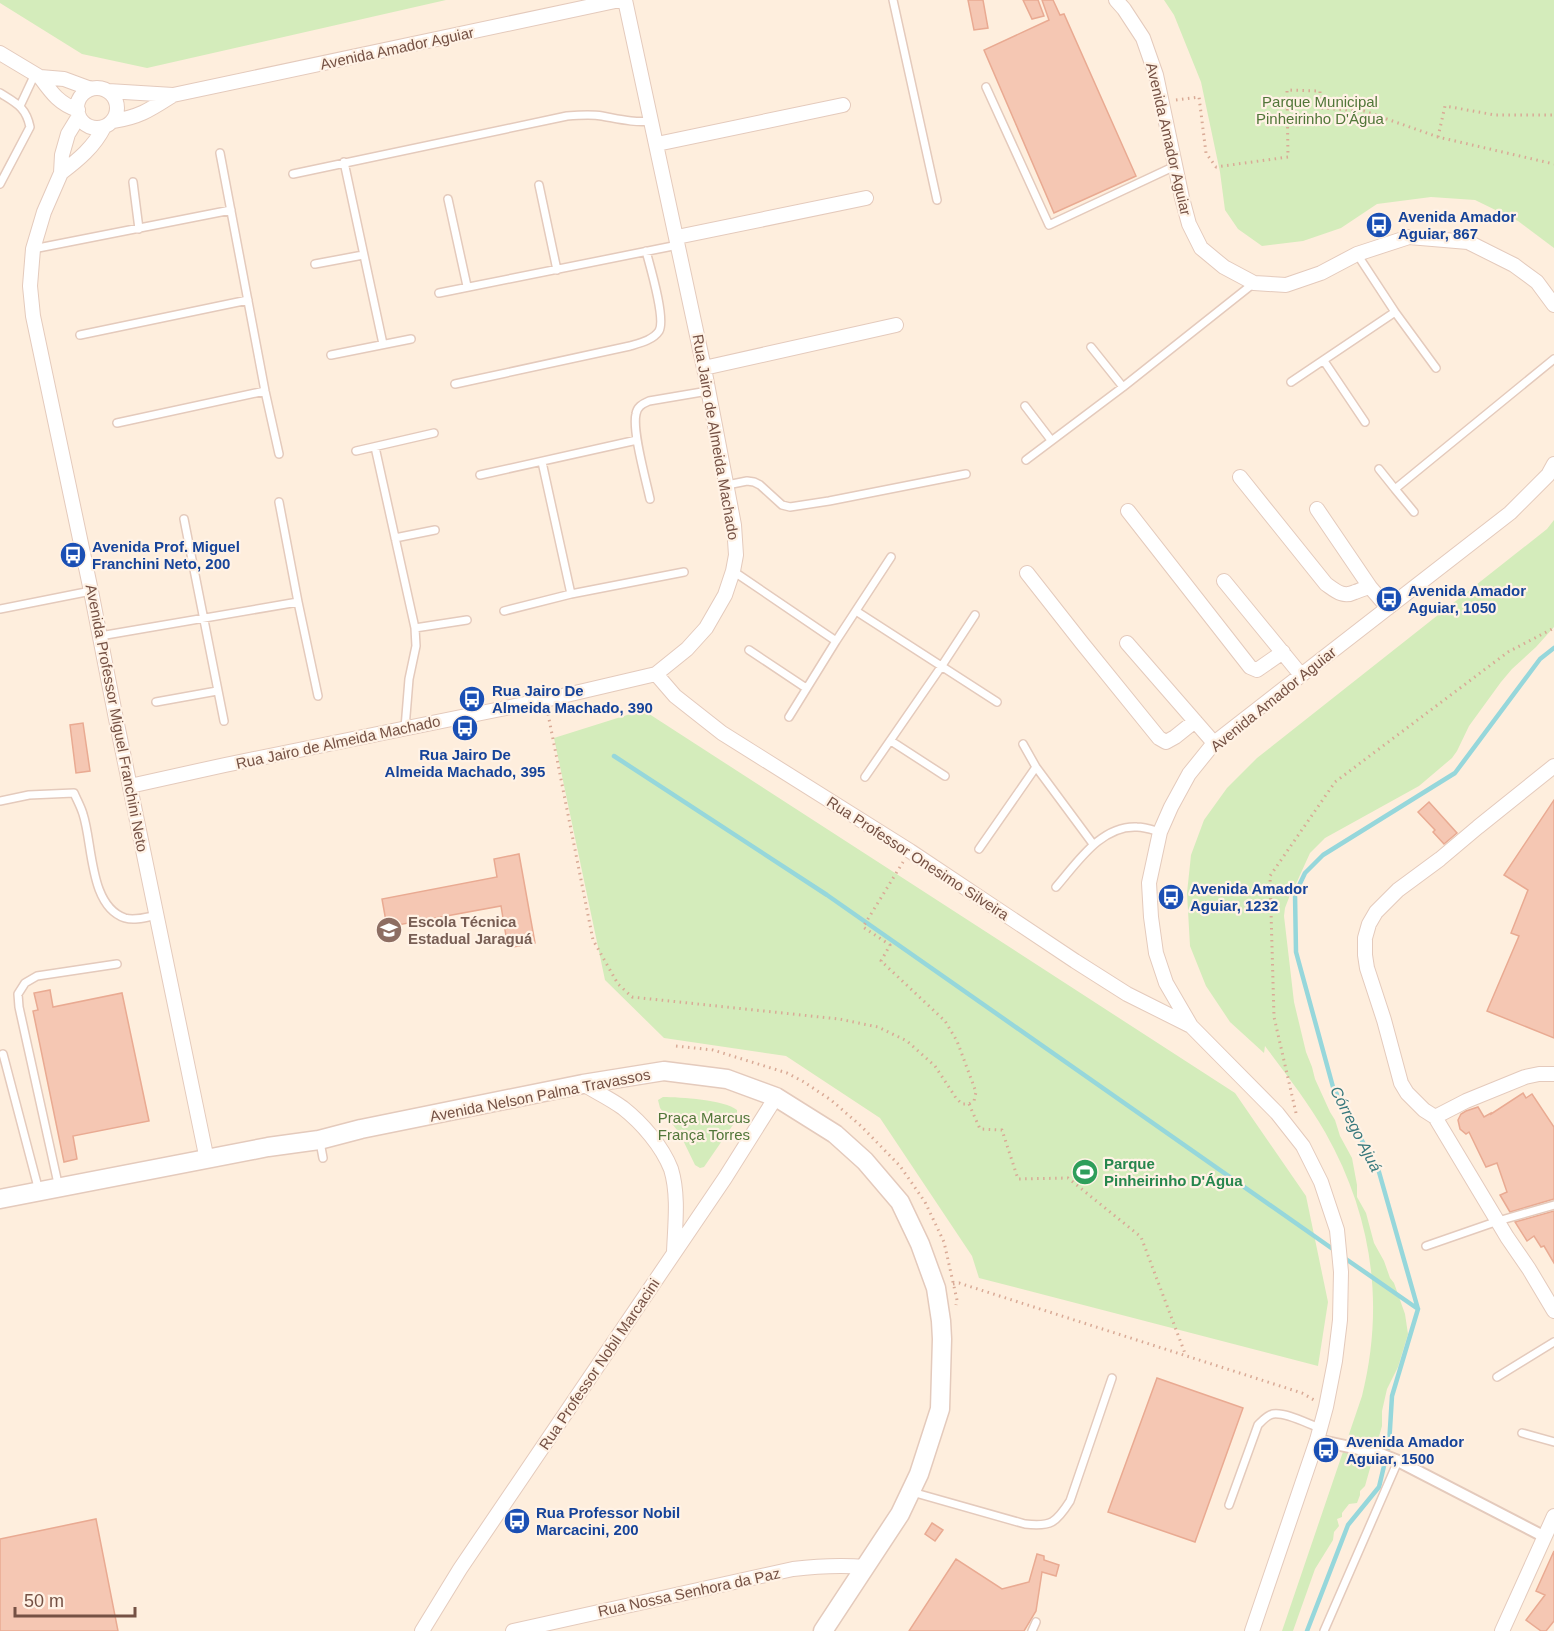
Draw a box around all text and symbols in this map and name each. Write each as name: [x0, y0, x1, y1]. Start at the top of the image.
street label: Avenida Amador Aguiar: [319, 23, 475, 73]
street label: Avenida Amador Aguiar: [1143, 61, 1195, 217]
park label: Parque Municipal Pinheirinho D'Água: [1256, 93, 1385, 127]
place label: Avenida Amador Aguiar, 867: [1398, 208, 1516, 242]
bus stop icon: Avenida Amador Aguiar, 867: [1364, 210, 1394, 240]
street label: Rua Jairo de Almeida Machado: [690, 333, 742, 541]
place label: Avenida Prof. Miguel Franchini Neto, 200: [92, 538, 240, 572]
bus stop icon: Avenida Prof. Miguel Franchini Neto, 200: [58, 540, 88, 570]
place label: Avenida Amador Aguiar, 1050: [1408, 582, 1526, 616]
street label: Avenida Professor Miguel Franchini Neto: [83, 583, 151, 853]
bus stop icon: Avenida Amador Aguiar, 1050: [1374, 584, 1404, 614]
street label: Avenida Amador Aguiar: [1207, 643, 1339, 755]
place label: Rua Jairo De Almeida Machado, 390: [492, 682, 653, 716]
bus stop icon: Rua Jairo De Almeida Machado, 390: [457, 684, 487, 714]
street label: Rua Jairo de Almeida Machado: [234, 712, 442, 772]
bus stop icon: Rua Jairo De Almeida Machado, 395: [450, 713, 480, 743]
place label: Rua Jairo De Almeida Machado, 395: [385, 746, 545, 780]
street label: Rua Professor Onesimo Silveira: [824, 793, 1013, 924]
place label: Avenida Amador Aguiar, 1232: [1190, 880, 1308, 914]
bus stop icon: Avenida Amador Aguiar, 1232: [1156, 882, 1186, 912]
place label: Escola Técnica Estadual Jaraguá: [408, 913, 533, 947]
school or university icon: Escola Técnica Estadual Jaraguá: [374, 915, 404, 945]
street label: Avenida Nelson Palma Travassos: [428, 1065, 652, 1125]
water label: Córrego Ajuá: [1327, 1083, 1385, 1175]
park label: Praça Marcus França Torres: [658, 1109, 750, 1143]
place label: Parque Pinheirinho D'Água: [1104, 1155, 1243, 1189]
sports icon: Parque Pinheirinho D'Água: [1070, 1157, 1100, 1187]
street label: Rua Professor Nobil Marcacini: [535, 1275, 663, 1453]
place label: Avenida Amador Aguiar, 1500: [1346, 1433, 1464, 1467]
bus stop icon: Avenida Amador Aguiar, 1500: [1311, 1435, 1341, 1465]
place label: Rua Professor Nobil Marcacini, 200: [536, 1504, 680, 1538]
bus stop icon: Rua Professor Nobil Marcacini, 200: [502, 1506, 532, 1536]
street label: Rua Nossa Senhora da Paz: [596, 1564, 782, 1620]
scale bar: [15, 1580, 135, 1618]
text: 50 m: [24, 1591, 64, 1611]

